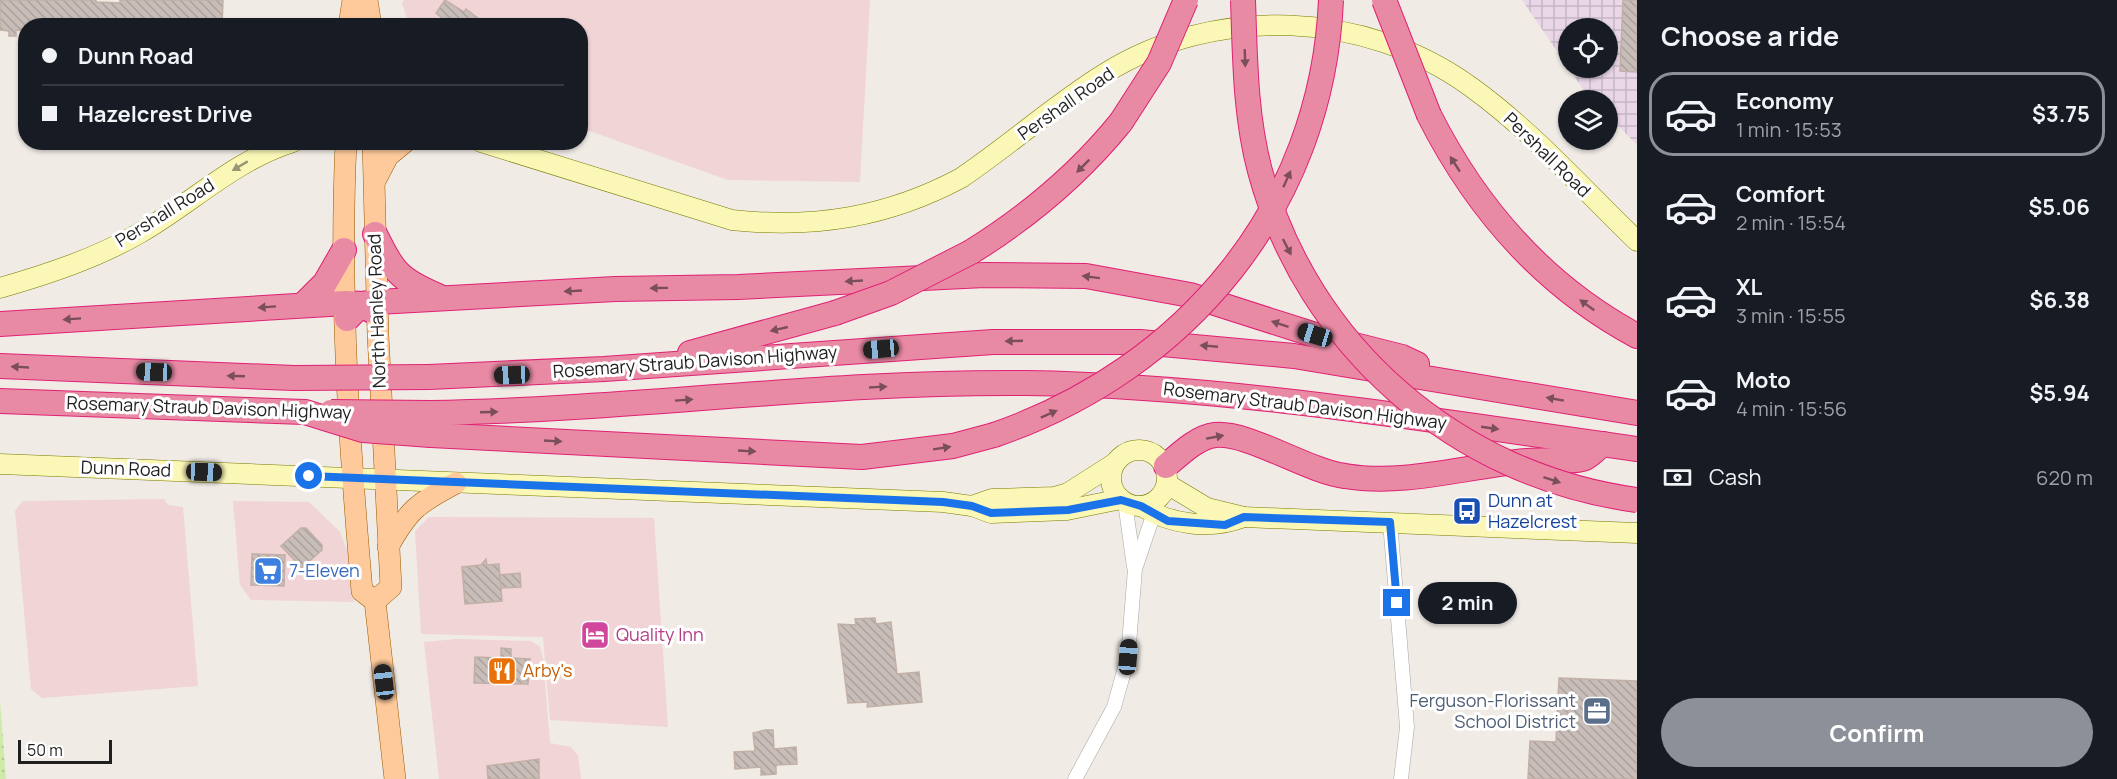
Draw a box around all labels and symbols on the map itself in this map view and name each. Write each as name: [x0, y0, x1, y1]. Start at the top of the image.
one-way arrow: [1240, 49, 1250, 68]
street label: Pershall Road: [1013, 61, 1118, 145]
street label: Pershall Road: [1499, 107, 1596, 202]
one-way arrow: [1450, 156, 1461, 172]
one-way arrow: [1077, 159, 1091, 173]
one-way arrow: [232, 161, 248, 172]
one-way arrow: [1282, 170, 1292, 188]
street label: Pershall Road: [111, 172, 218, 252]
street label: North Hanley Road: [361, 234, 391, 389]
one-way arrow: [1283, 239, 1292, 256]
one-way arrow: [1081, 273, 1100, 282]
one-way arrow: [844, 276, 863, 285]
one-way arrow: [650, 283, 669, 293]
one-way arrow: [563, 287, 582, 296]
one-way arrow: [1580, 299, 1596, 311]
one-way arrow: [257, 302, 276, 312]
one-way arrow: [63, 315, 82, 324]
one-way arrow: [1271, 319, 1289, 328]
car: [1295, 321, 1335, 349]
one-way arrow: [769, 325, 788, 334]
one-way arrow: [1005, 337, 1024, 346]
car: [862, 338, 900, 360]
street label: Rosemary Straub Davison Highway: [552, 339, 839, 383]
one-way arrow: [1200, 341, 1219, 351]
one-way arrow: [10, 362, 29, 371]
car: [136, 362, 172, 382]
car: [494, 365, 530, 385]
one-way arrow: [226, 371, 245, 380]
street label: Rosemary Straub Davison Highway: [1162, 376, 1449, 434]
one-way arrow: [869, 382, 888, 391]
street label: Rosemary Straub Davison Highway: [66, 390, 353, 424]
one-way arrow: [1545, 394, 1564, 403]
one-way arrow: [674, 395, 693, 405]
one-way arrow: [479, 408, 498, 417]
one-way arrow: [1040, 410, 1057, 419]
one-way arrow: [1481, 424, 1500, 433]
one-way arrow: [1205, 432, 1224, 441]
one-way arrow: [543, 437, 562, 446]
one-way arrow: [932, 444, 951, 453]
one-way arrow: [738, 447, 757, 456]
street label: Dunn Road: [80, 454, 172, 482]
car: [186, 462, 222, 482]
route start: [295, 462, 322, 489]
one-way arrow: [1543, 476, 1561, 486]
place label: Dunn at Hazelcrest: [1488, 488, 1577, 533]
bus stop icon: Dunn at Hazelcrest: [1451, 495, 1483, 527]
supermarket icon: 7-Eleven: [252, 555, 284, 587]
place label: 7-Eleven: [289, 558, 360, 582]
callout: 2 min: [1418, 582, 1517, 624]
route end: [1383, 589, 1410, 616]
hotel icon: Quality Inn: [579, 619, 611, 651]
place label: Quality Inn: [616, 622, 704, 646]
car: [1118, 638, 1138, 676]
restaurant icon: Arby's: [486, 655, 518, 687]
place label: Arby's: [523, 658, 572, 682]
car: [373, 663, 395, 701]
place label: Ferguson-Florissant School District: [1409, 688, 1576, 733]
office icon: Ferguson-Florissant School District: [1581, 695, 1613, 727]
scale bar: [18, 737, 112, 764]

